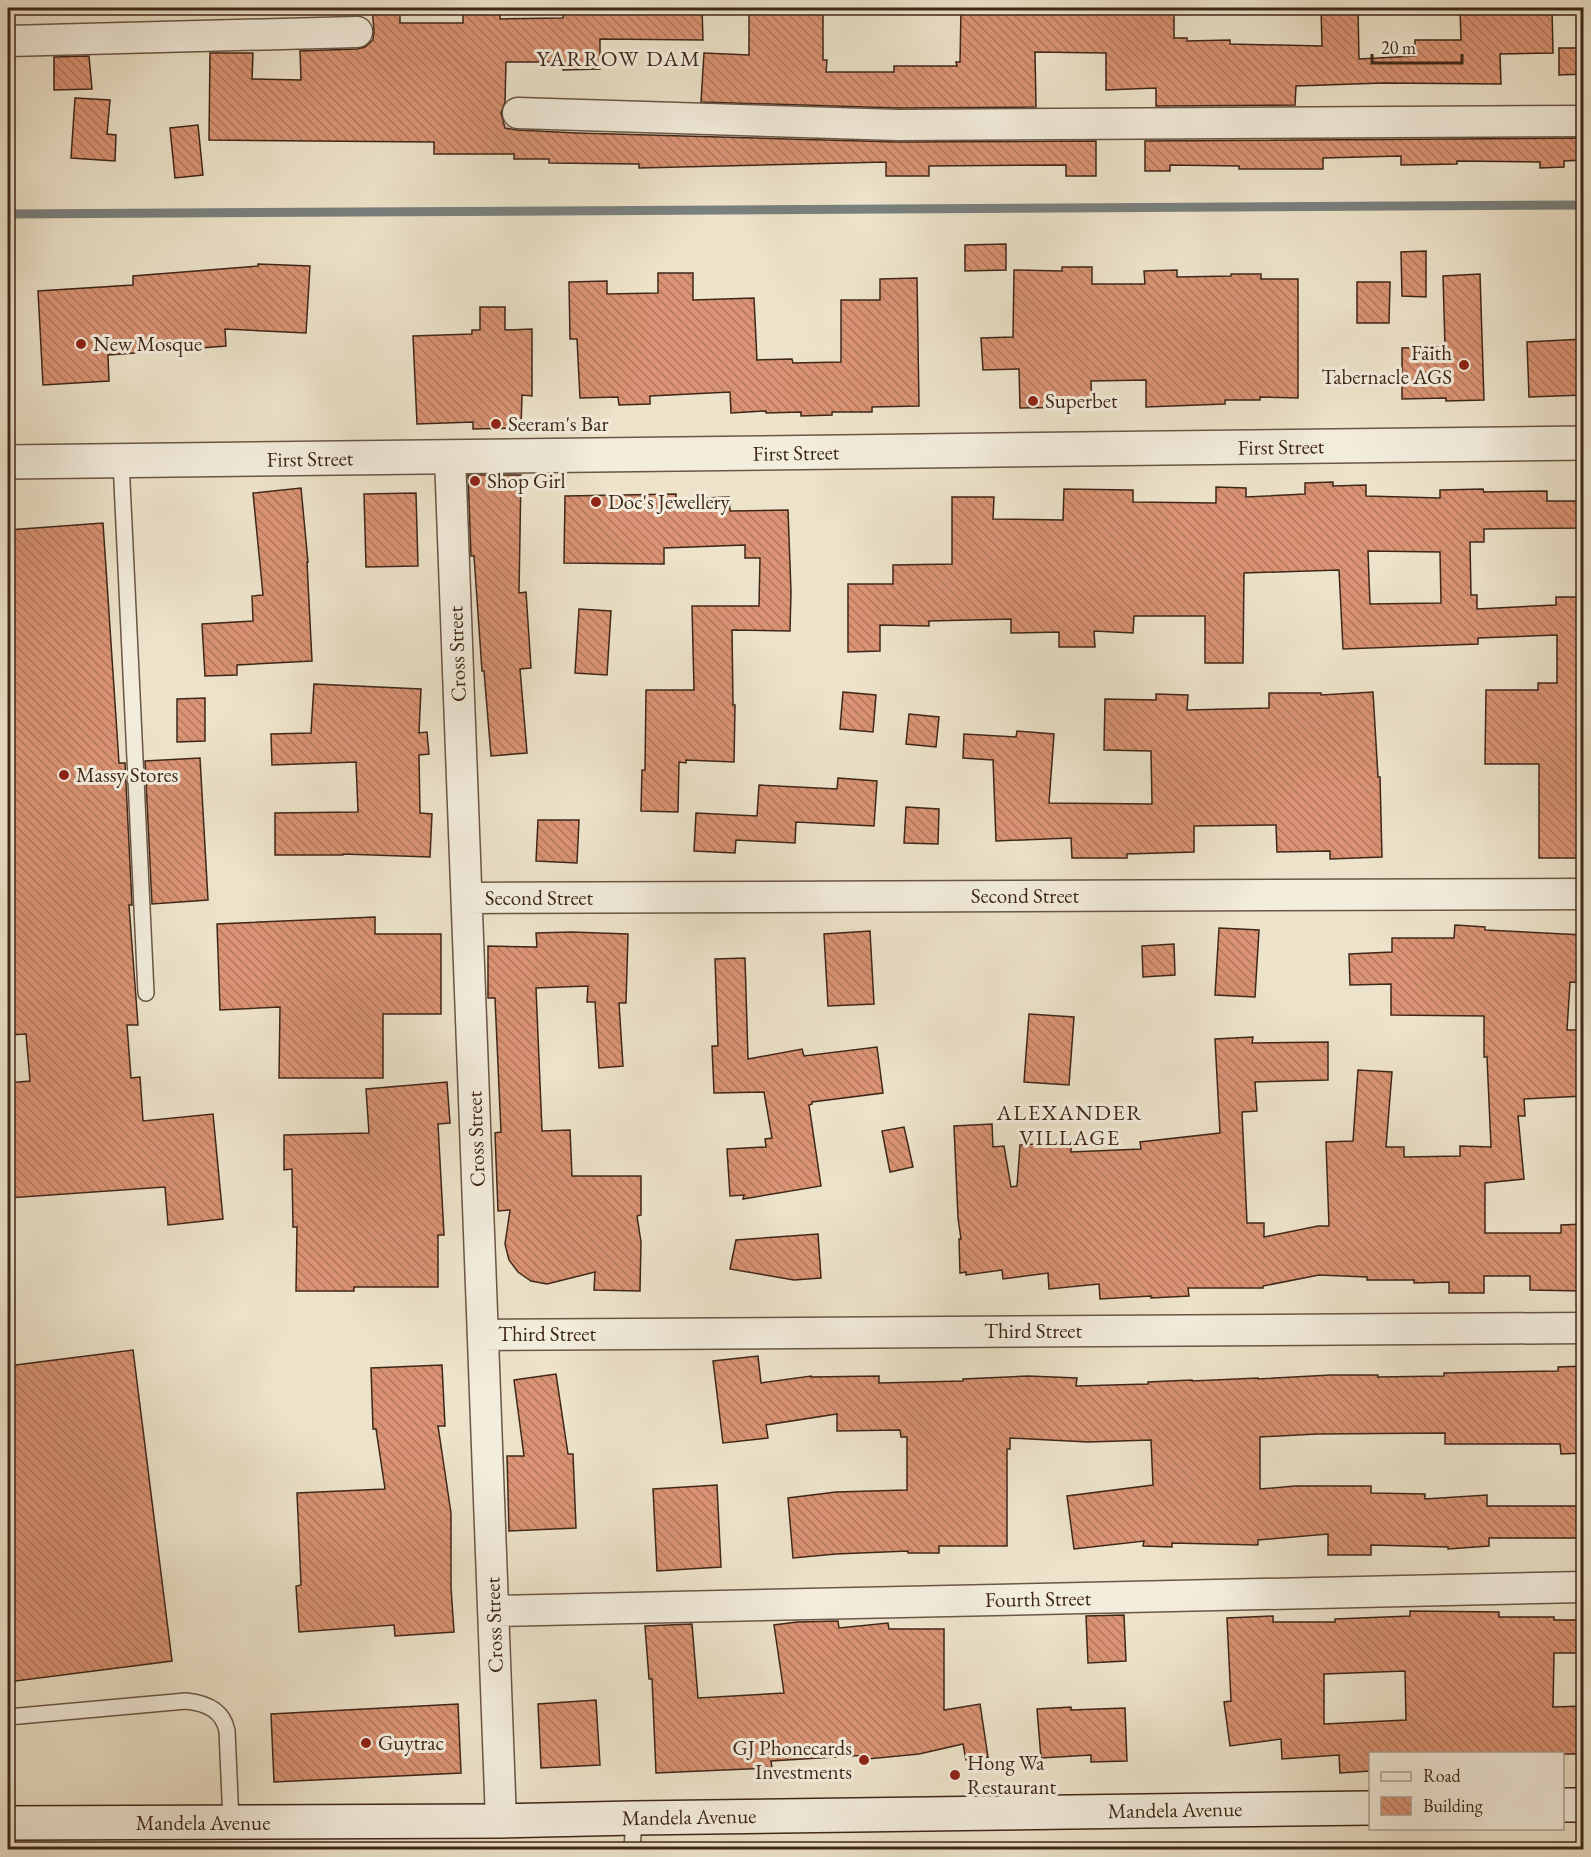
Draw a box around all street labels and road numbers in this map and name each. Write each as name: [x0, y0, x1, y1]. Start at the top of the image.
street label: First Street: [1237, 432, 1325, 461]
street label: First Street: [752, 438, 840, 467]
street label: First Street: [266, 444, 354, 473]
street label: Cross Street: [441, 605, 472, 703]
street label: Second Street: [971, 882, 1080, 909]
street label: Second Street: [485, 884, 594, 911]
street label: Cross Street: [460, 1090, 491, 1188]
street label: Third Street: [984, 1317, 1082, 1344]
street label: Third Street: [498, 1320, 596, 1347]
street label: Cross Street: [478, 1576, 509, 1674]
street label: Fourth Street: [985, 1584, 1092, 1613]
street label: Mandela Avenue: [1107, 1795, 1243, 1824]
street label: Mandela Avenue: [621, 1802, 757, 1831]
street label: Mandela Avenue: [136, 1809, 270, 1836]

